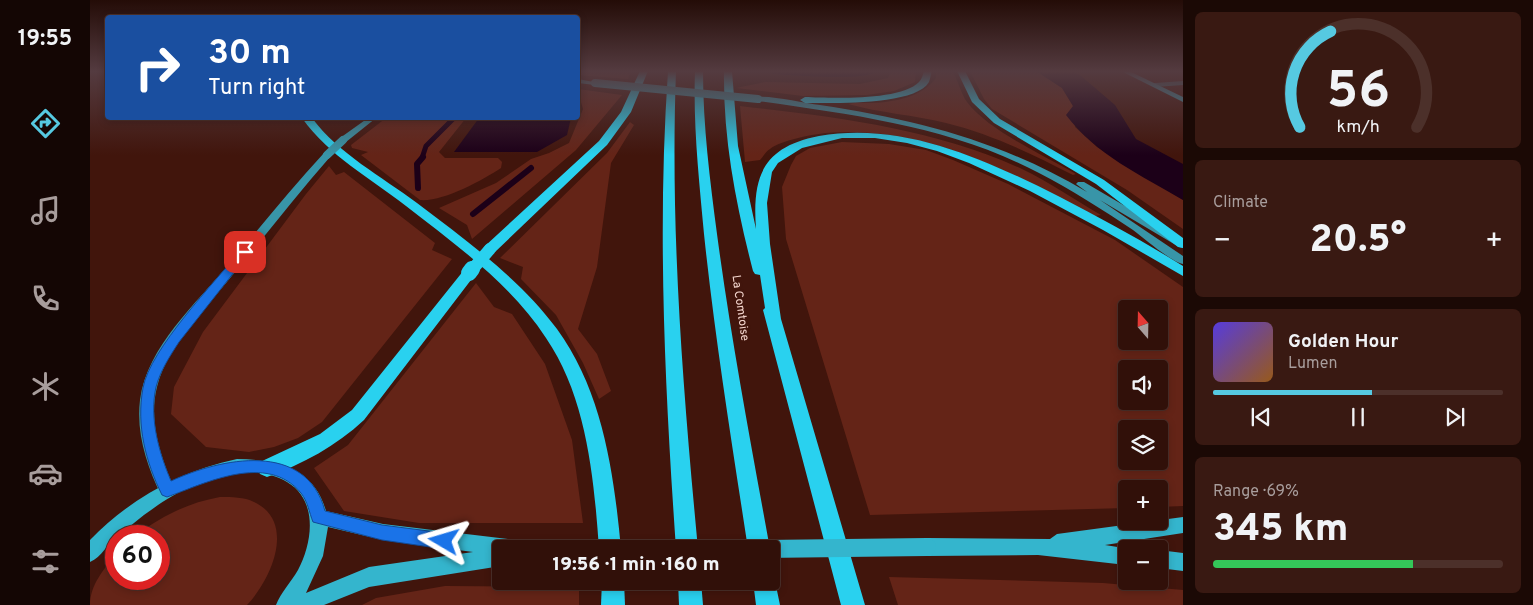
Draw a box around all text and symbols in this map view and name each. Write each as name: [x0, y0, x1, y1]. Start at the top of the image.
text: 19:55: [18, 26, 72, 53]
text: 30 m: [208, 32, 291, 76]
icon: right: [125, 35, 190, 100]
text: 56: [1326, 60, 1390, 126]
text: Turn right: [208, 75, 305, 102]
icon: directions: [28, 106, 63, 141]
text: km/h: [1336, 116, 1380, 139]
icon: music: [28, 193, 63, 228]
text: Climate: [1213, 193, 1268, 213]
text: 20.5°: [1310, 217, 1406, 266]
text: −: [1213, 224, 1231, 260]
text: +: [1485, 224, 1503, 260]
pin: [224, 231, 266, 273]
icon: arrive: [231, 238, 259, 266]
street label: La Comtoise: [727, 274, 753, 342]
icon: phone: [28, 281, 63, 316]
north arrow: [1118, 300, 1168, 350]
map controls: [1118, 300, 1168, 590]
text: Golden Hour: [1288, 330, 1399, 354]
text: Lumen: [1288, 354, 1338, 374]
button: sound: [1118, 360, 1168, 410]
icon: climate: [28, 369, 63, 404]
icon: previous: [1247, 403, 1275, 431]
icon: pause: [1344, 403, 1372, 431]
icon: next: [1441, 403, 1469, 431]
button: layers: [1118, 420, 1168, 470]
icon: car: [28, 456, 63, 491]
button: +: [1118, 480, 1168, 530]
text: Range · 69%: [1213, 482, 1299, 502]
text: 345 km: [1213, 506, 1348, 555]
position arrow: [417, 514, 469, 566]
speed limit sign: 60: [105, 525, 170, 590]
button: −: [1118, 540, 1168, 590]
icon: filters: [28, 544, 63, 579]
text: 19:56 · 1 min · 160 m: [552, 553, 720, 577]

